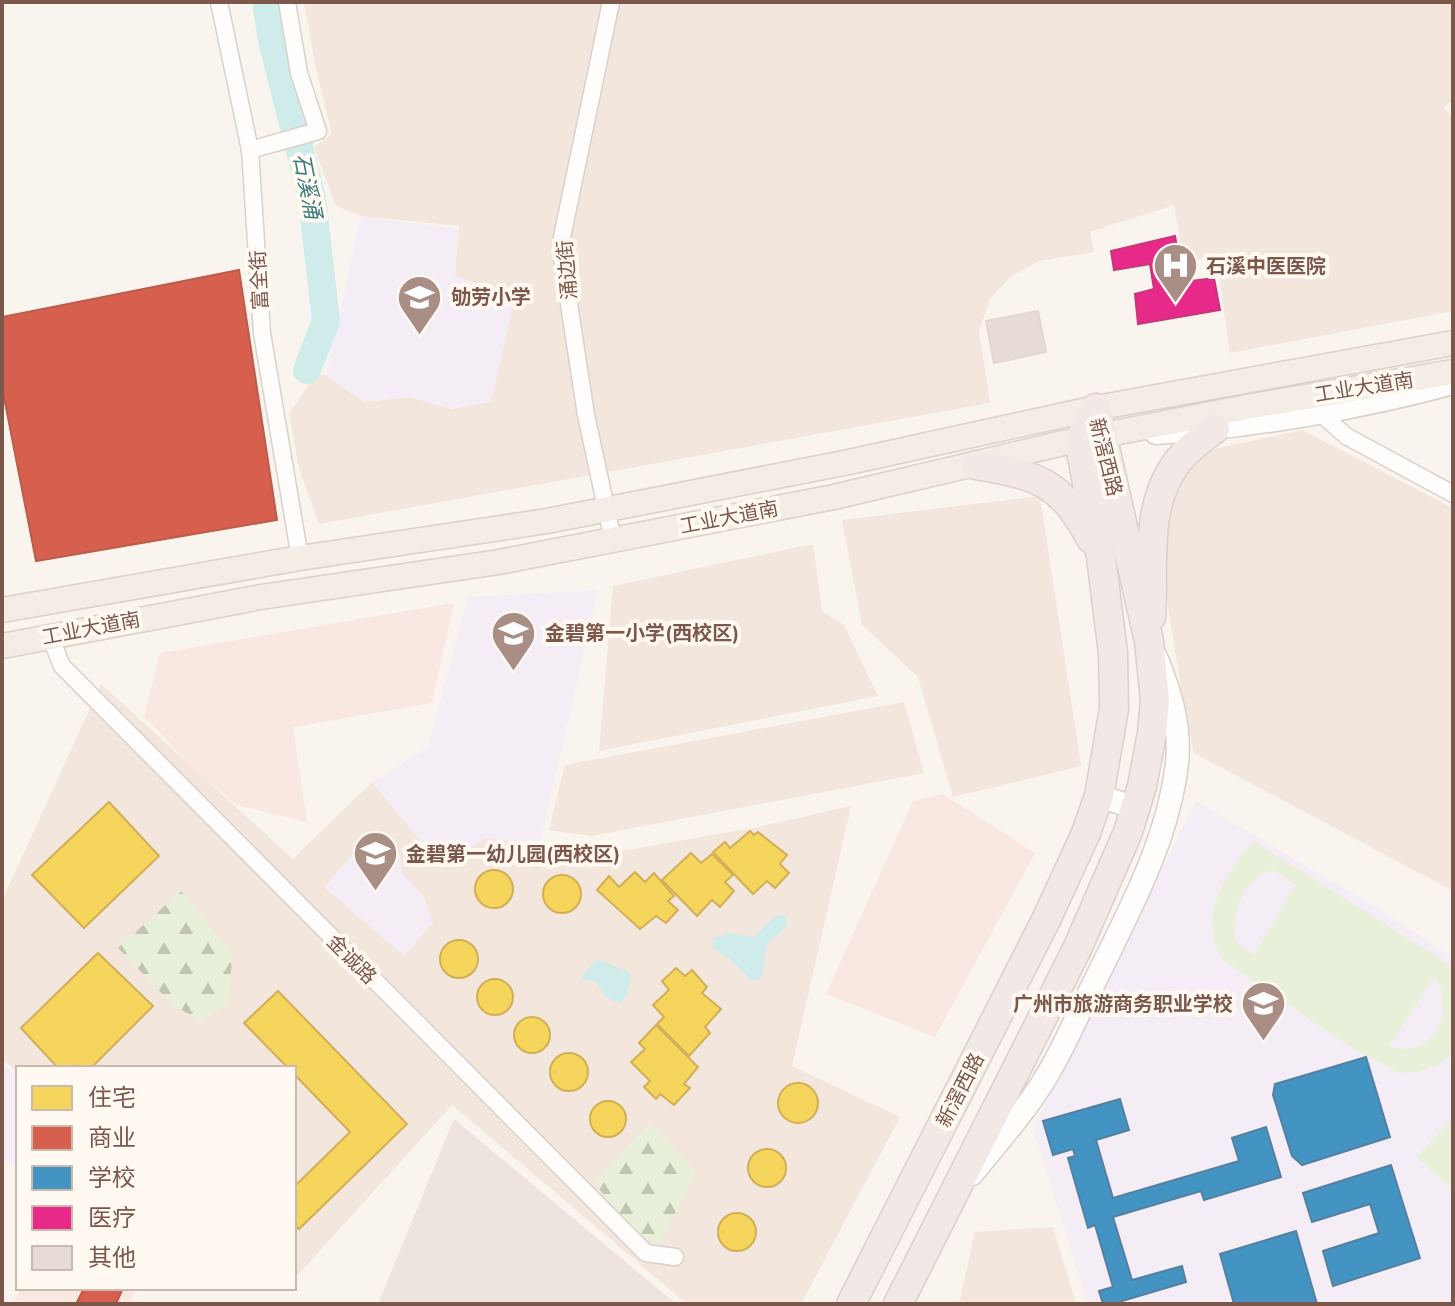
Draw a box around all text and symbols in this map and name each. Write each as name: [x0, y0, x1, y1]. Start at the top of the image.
water label: 石溪涌: [286, 151, 329, 224]
street label: 涌边街: [551, 239, 584, 301]
hospital icon: 石溪中医医院: [1151, 242, 1199, 305]
street label: 富全街: [244, 249, 275, 311]
place label: 石溪中医医院: [1206, 253, 1326, 280]
school or university icon: 劬劳小学: [396, 273, 444, 336]
place label: 劬劳小学: [451, 284, 531, 311]
street label: 工业大道南: [1313, 366, 1416, 409]
street label: 新滘西路: [1083, 415, 1128, 499]
street label: 工业大道南: [677, 495, 781, 540]
street label: 工业大道南: [39, 606, 143, 651]
school or university icon: 金碧第一小学(西校区): [490, 609, 538, 672]
place label: 金碧第一小学(西校区): [545, 620, 739, 647]
school or university icon: 金碧第一幼儿园(西校区): [351, 830, 399, 893]
place label: 金碧第一幼儿园(西校区): [406, 841, 620, 868]
street label: 金诚路: [321, 929, 382, 990]
school or university icon: 广州市旅游商务职业学校: [1240, 980, 1288, 1043]
place label: 广州市旅游商务职业学校: [1013, 991, 1233, 1018]
street label: 新滘西路: [930, 1048, 991, 1132]
legend: [16, 1066, 296, 1290]
text: 住宅: [88, 1082, 136, 1114]
text: 商业: [88, 1122, 136, 1154]
text: 学校: [88, 1162, 136, 1194]
text: 医疗: [88, 1202, 136, 1234]
text: 其他: [88, 1242, 136, 1274]

